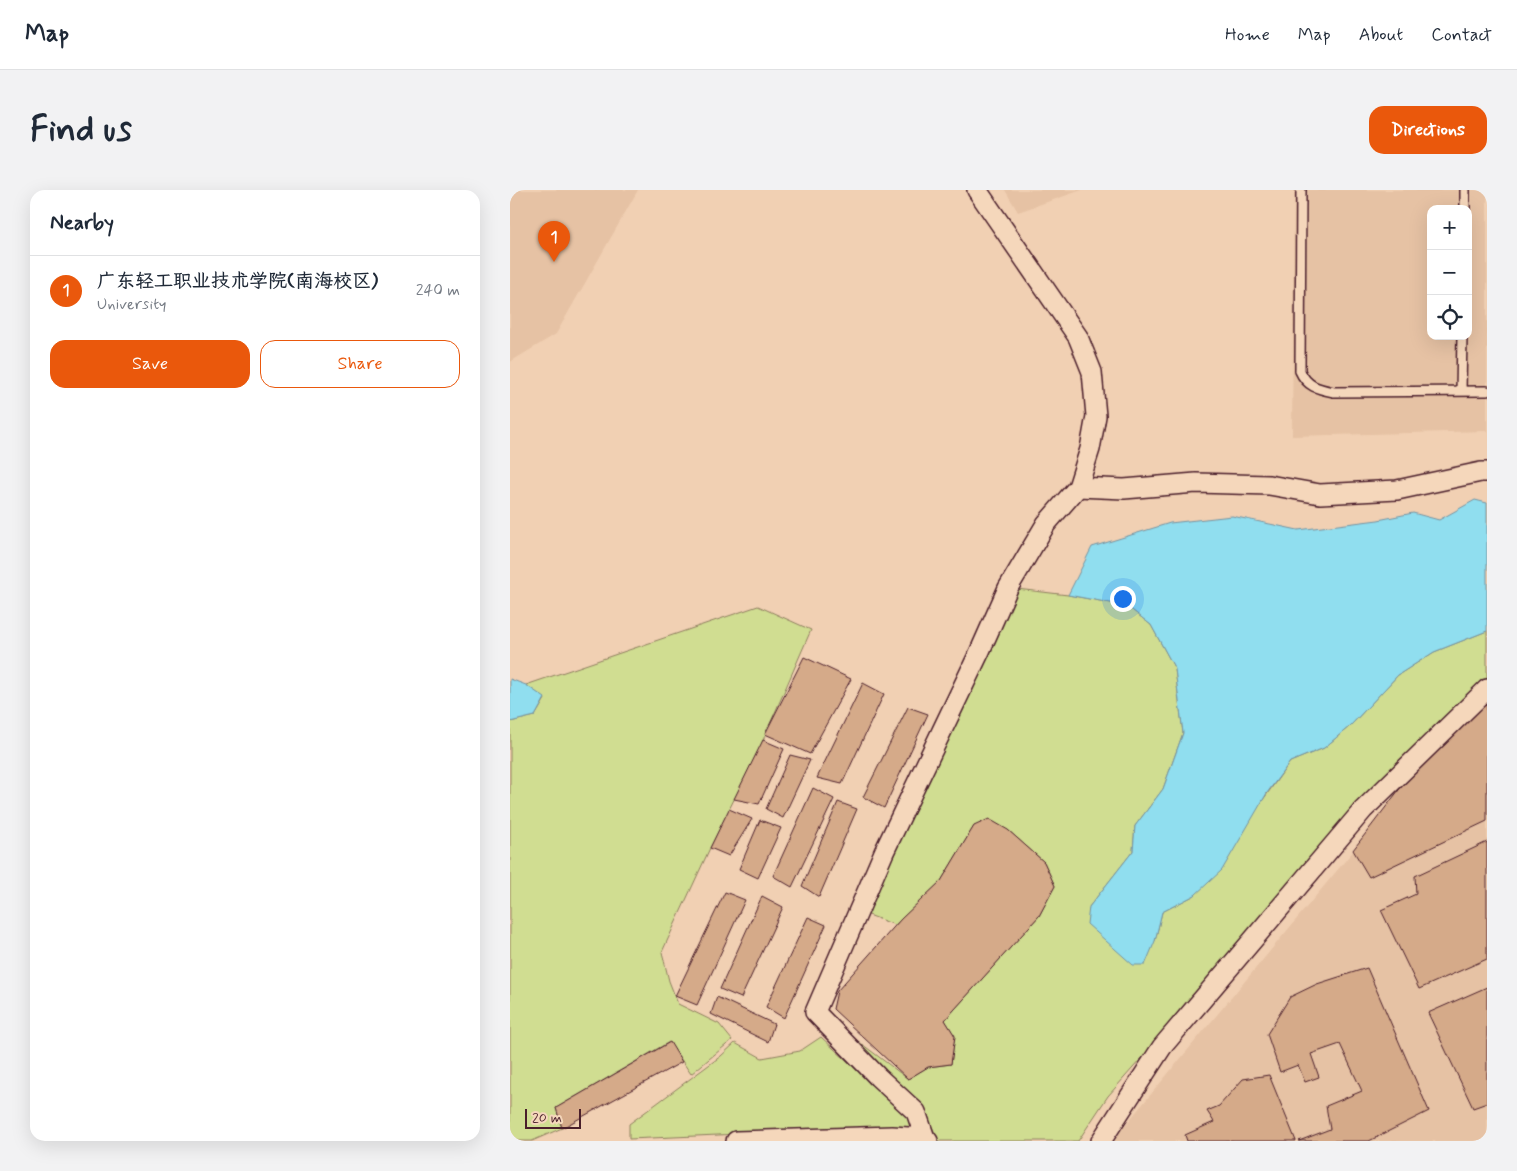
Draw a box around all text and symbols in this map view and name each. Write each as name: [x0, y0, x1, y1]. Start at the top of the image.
text: Map: [25, 19, 69, 50]
text: Home: [1225, 23, 1270, 47]
text: Map: [1298, 23, 1331, 47]
text: About: [1359, 23, 1403, 47]
text: Contact: [1431, 23, 1492, 47]
button: Directions: [1369, 106, 1487, 154]
text: Find us: [30, 107, 132, 153]
map controls: [1427, 205, 1472, 340]
button: +: [1427, 205, 1472, 250]
text: Nearby: [50, 209, 114, 237]
pin: 1: [538, 221, 570, 262]
button: −: [1427, 250, 1472, 295]
text: 广东轻工职业技术学院(南海校区): [97, 269, 378, 294]
text: 1: [62, 280, 70, 301]
text: 240 m: [416, 280, 460, 301]
text: University: [97, 294, 167, 315]
button: locate: [1427, 295, 1472, 340]
button: Save: [50, 340, 250, 388]
button: Share: [260, 340, 460, 388]
your location: [1110, 586, 1136, 612]
scale bar: [525, 1106, 581, 1129]
text: 20 m: [532, 1109, 562, 1127]

